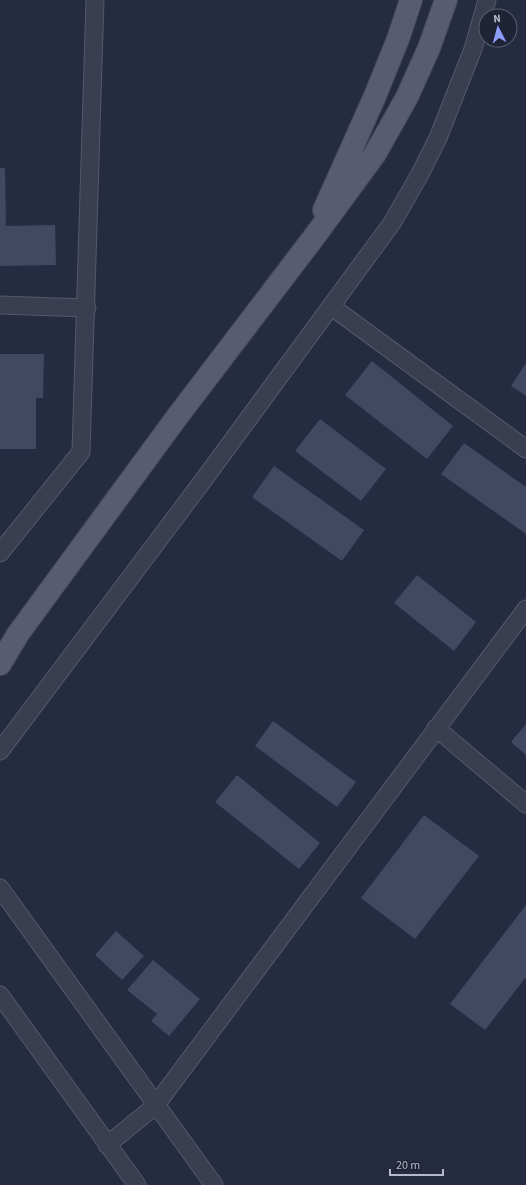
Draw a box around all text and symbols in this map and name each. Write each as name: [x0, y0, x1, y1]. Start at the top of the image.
north arrow: [478, 8, 518, 48]
text: N: [493, 11, 501, 26]
scale bar: [390, 1151, 443, 1177]
text: 20 m: [396, 1157, 420, 1174]

